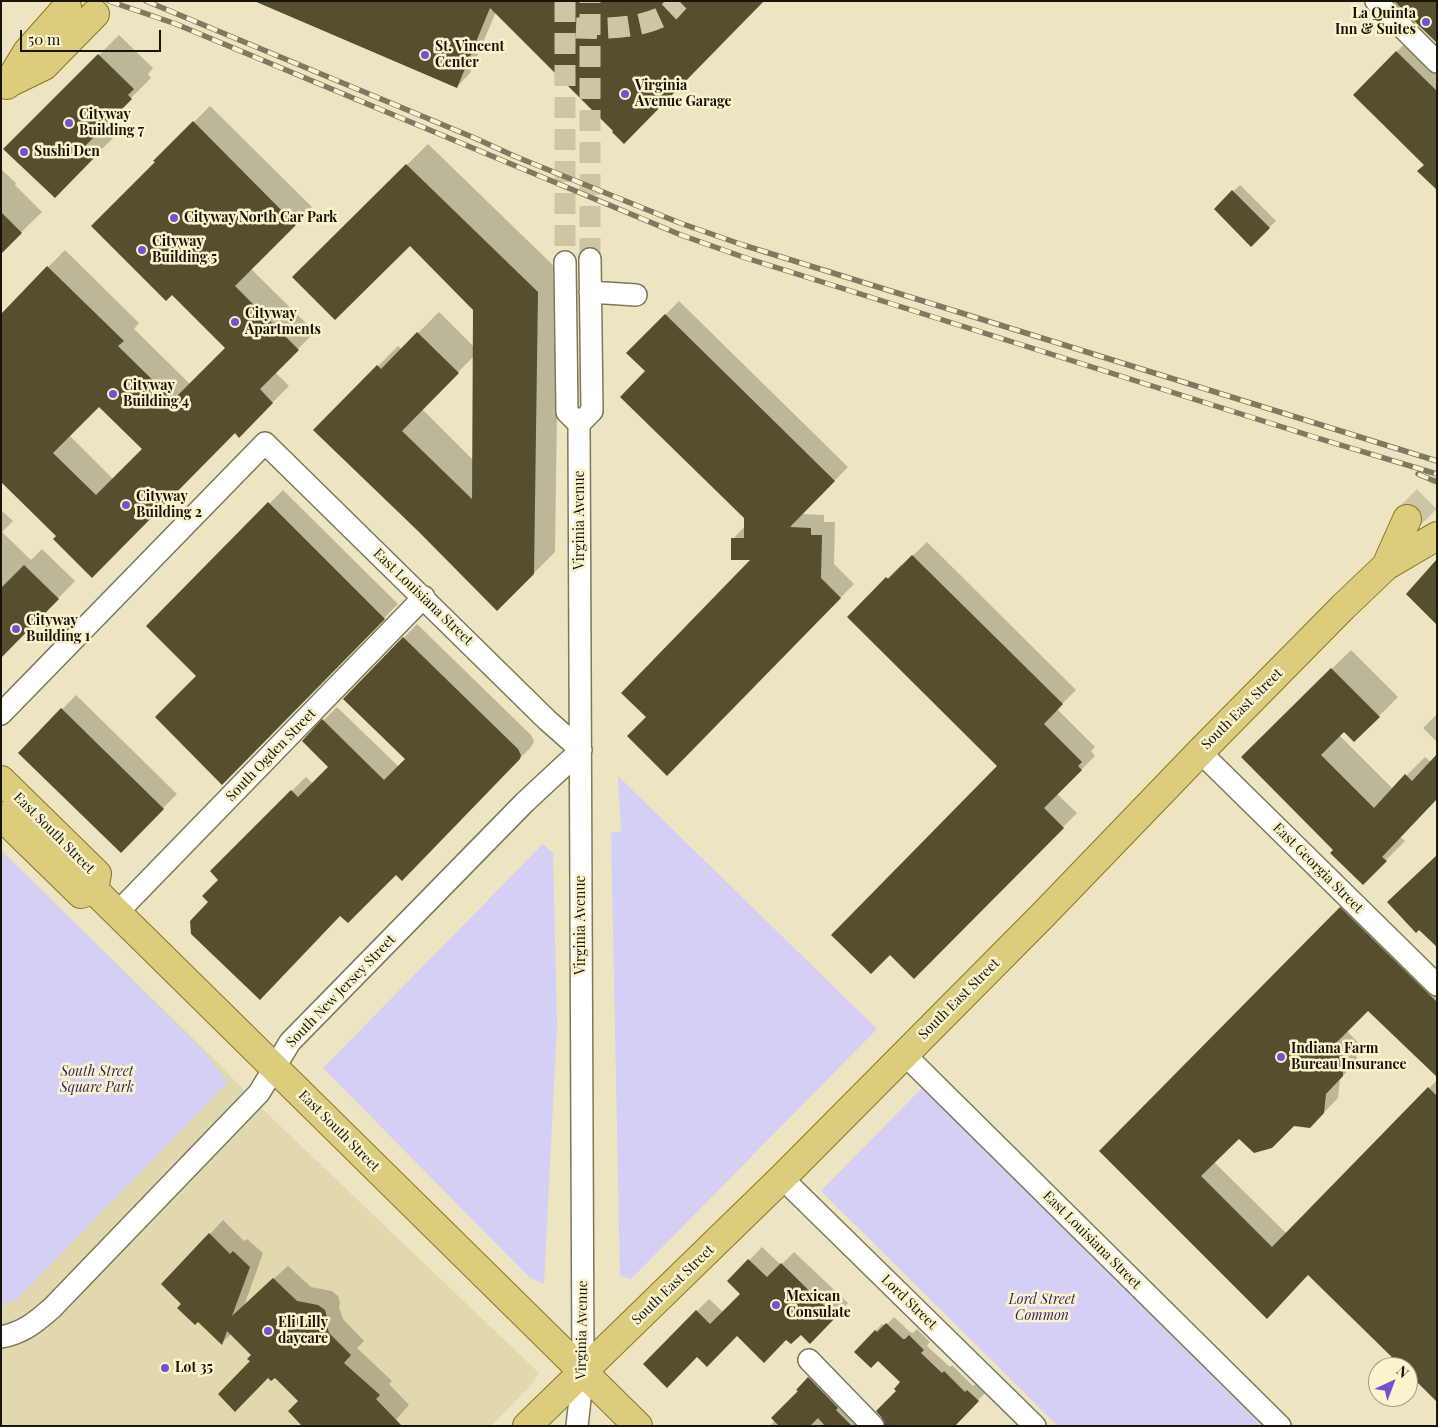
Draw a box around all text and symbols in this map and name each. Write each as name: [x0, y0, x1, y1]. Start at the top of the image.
place label: La Quinta Inn & Suites: [1335, 6, 1416, 38]
marker: La Quinta Inn & Suites: [1420, 16, 1432, 28]
scale bar: [22, 20, 164, 52]
text: 50 m: [28, 29, 60, 49]
place label: St. Vincent Center: [435, 39, 505, 72]
marker: St. Vincent Center: [419, 49, 431, 61]
place label: Virginia Avenue Garage: [635, 78, 731, 110]
marker: Virginia Avenue Garage: [619, 88, 631, 100]
place label: Cityway Building 7: [79, 107, 144, 140]
marker: Cityway Building 7: [63, 117, 75, 129]
place label: Sushi Den: [34, 144, 100, 160]
marker: Sushi Den: [18, 146, 30, 158]
place label: Cityway North Car Park: [184, 210, 337, 226]
marker: Cityway North Car Park: [168, 212, 180, 224]
place label: Cityway Building 5: [152, 234, 217, 266]
marker: Cityway Building 5: [136, 244, 148, 256]
place label: Cityway Apartments: [245, 306, 321, 338]
marker: Cityway Apartments: [229, 316, 241, 328]
place label: Cityway Building 4: [123, 378, 189, 411]
marker: Cityway Building 4: [107, 388, 119, 400]
street label: Virginia Avenue: [572, 470, 588, 570]
place label: Cityway Building 2: [136, 489, 202, 522]
marker: Cityway Building 2: [120, 499, 132, 511]
street label: East Louisiana Street: [370, 545, 476, 649]
place label: Cityway Building 1: [26, 613, 90, 646]
marker: Cityway Building 1: [10, 623, 22, 635]
street label: South East Street: [1198, 665, 1286, 753]
street label: South Ogden Street: [223, 705, 319, 805]
street label: East South Street: [10, 789, 98, 877]
street label: East Georgia Street: [1269, 819, 1367, 917]
street label: Virginia Avenue: [573, 875, 589, 975]
street label: South New Jersey Street: [283, 931, 399, 1051]
street label: South East Street: [915, 955, 1003, 1043]
place label: Indiana Farm Bureau Insurance: [1291, 1041, 1406, 1074]
marker: Indiana Farm Bureau Insurance: [1275, 1051, 1287, 1063]
park label: South Street Square Park: [60, 1064, 134, 1096]
street label: East South Street: [295, 1087, 383, 1175]
street label: East Louisiana Street: [1039, 1187, 1145, 1293]
street label: South East Street: [628, 1242, 718, 1328]
street label: Lord Street: [878, 1271, 940, 1333]
street label: Virginia Avenue: [573, 1280, 591, 1380]
place label: Mexican Consulate: [786, 1289, 851, 1321]
park label: Lord Street Common: [1009, 1292, 1075, 1324]
marker: Mexican Consulate: [770, 1299, 782, 1311]
place label: Eli Lilly daycare: [278, 1315, 328, 1348]
marker: Eli Lilly daycare: [262, 1325, 274, 1337]
north arrow: [1368, 1357, 1418, 1407]
place label: Lot 35: [175, 1360, 213, 1376]
text: N: [1393, 1361, 1413, 1382]
marker: Lot 35: [159, 1362, 171, 1374]

